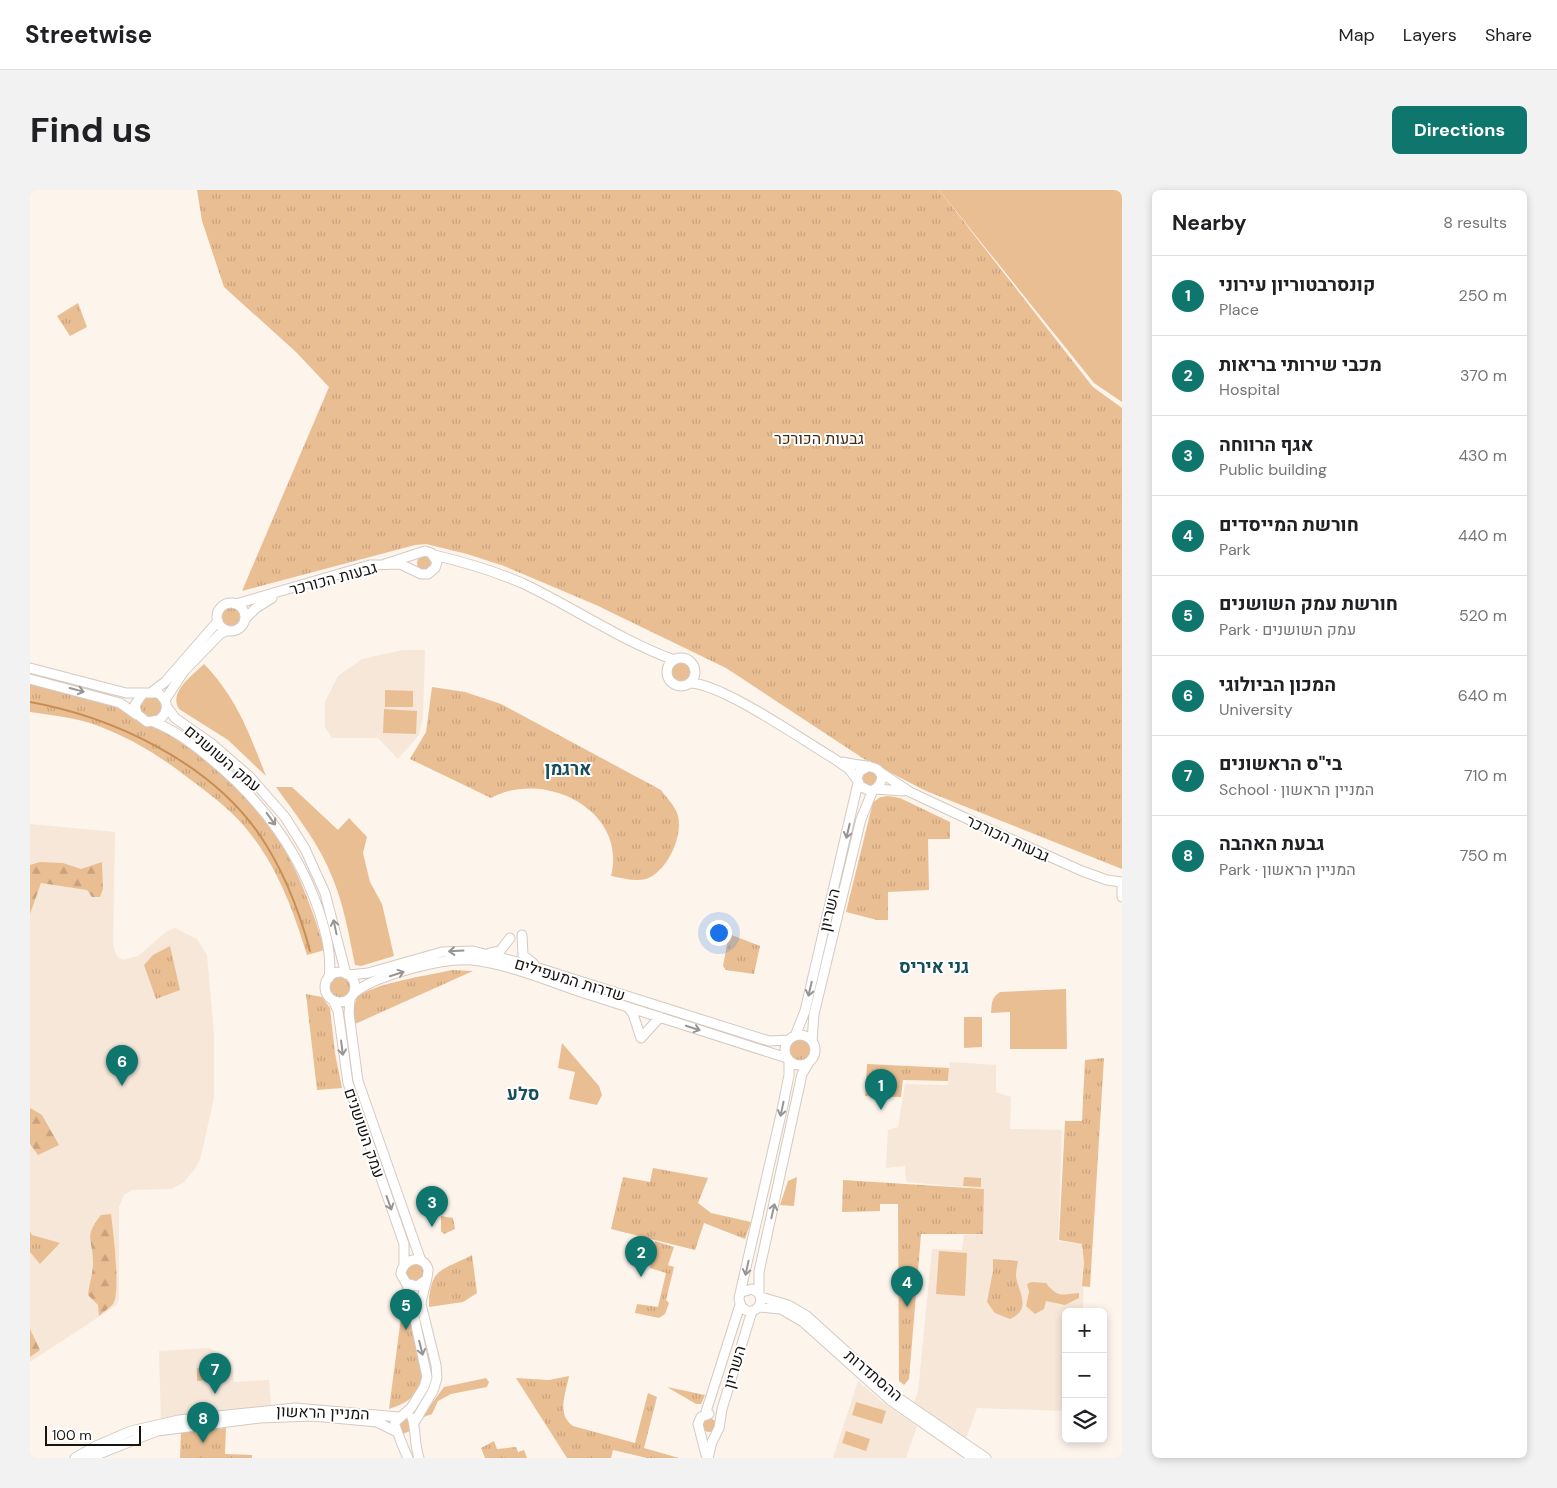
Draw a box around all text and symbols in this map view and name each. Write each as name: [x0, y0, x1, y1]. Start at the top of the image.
text: Streetwise: [25, 19, 152, 50]
text: Map: [1339, 23, 1375, 47]
text: Layers: [1403, 23, 1457, 47]
text: Share: [1485, 23, 1532, 47]
button: Directions: [1392, 106, 1527, 154]
text: Find us: [30, 107, 152, 153]
text: Nearby: [1172, 209, 1246, 237]
text: 8 results: [1443, 212, 1507, 233]
text: קונסרבטוריון עירוני: [1219, 272, 1375, 297]
text: 1: [1185, 285, 1191, 306]
text: 250 m: [1459, 285, 1507, 306]
text: Place: [1219, 299, 1259, 320]
text: מכבי שירותי בריאות: [1219, 352, 1382, 377]
text: 2: [1183, 365, 1193, 386]
text: 370 m: [1460, 365, 1507, 386]
text: Hospital: [1219, 379, 1280, 400]
park label: גבעות הכורכר: [774, 428, 864, 449]
text: אגף הרווחה: [1219, 432, 1313, 457]
text: 3: [1183, 445, 1193, 466]
text: 430 m: [1458, 445, 1507, 466]
text: Public building: [1219, 459, 1327, 480]
text: חורשת המייסדים: [1219, 512, 1359, 537]
text: 4: [1183, 525, 1193, 546]
text: 440 m: [1458, 525, 1507, 546]
text: Park: [1219, 539, 1251, 560]
street label: גבעות הכורכר: [287, 557, 379, 600]
text: חורשת עמק השושנים: [1219, 591, 1398, 616]
text: 5: [1183, 605, 1193, 626]
text: 520 m: [1459, 605, 1507, 626]
text: Park · עמק השושנים: [1219, 619, 1356, 640]
text: המכון הביולוגי: [1219, 672, 1336, 697]
one-way arrow: [69, 685, 85, 695]
text: 6: [1183, 685, 1193, 706]
text: 640 m: [1458, 685, 1507, 706]
text: University: [1219, 699, 1293, 720]
street label: עמק השושנים: [180, 720, 265, 797]
text: בי"ס הראשונים: [1219, 751, 1342, 776]
district label: ארגמן: [545, 757, 591, 781]
text: 7: [1184, 765, 1192, 786]
text: 710 m: [1464, 765, 1507, 786]
text: School · המניין הראשון: [1219, 779, 1374, 800]
street label: גבעות הכורכר: [963, 810, 1053, 867]
one-way arrow: [266, 812, 276, 826]
one-way arrow: [843, 822, 852, 838]
text: גבעת האהבה: [1219, 831, 1325, 856]
text: 8: [1183, 845, 1193, 866]
text: 750 m: [1460, 845, 1507, 866]
text: Park · המניין הראשון: [1219, 859, 1356, 880]
street label: השריון: [814, 886, 845, 934]
one-way arrow: [330, 919, 339, 935]
your location: [706, 920, 732, 946]
one-way arrow: [448, 947, 464, 956]
street label: שדרות המעפילים: [512, 953, 628, 1006]
district label: גני איריס: [899, 955, 969, 979]
one-way arrow: [388, 969, 404, 978]
one-way arrow: [805, 980, 814, 996]
one-way arrow: [685, 1024, 701, 1033]
one-way arrow: [337, 1040, 347, 1056]
pin: 6: [106, 1045, 138, 1086]
pin: 1: [865, 1069, 897, 1110]
district label: סלע: [507, 1082, 539, 1106]
street label: עמק השושנים: [339, 1085, 390, 1181]
one-way arrow: [777, 1100, 786, 1116]
pin: 3: [416, 1186, 448, 1227]
one-way arrow: [385, 1195, 394, 1210]
one-way arrow: [769, 1203, 778, 1219]
pin: 2: [625, 1236, 657, 1277]
one-way arrow: [742, 1259, 751, 1275]
pin: 4: [891, 1266, 923, 1307]
pin: 5: [390, 1289, 422, 1330]
map controls: [1062, 1308, 1107, 1443]
button: +: [1062, 1308, 1107, 1353]
one-way arrow: [417, 1339, 427, 1355]
street label: השריון: [718, 1343, 751, 1391]
street label: ההסתדרות: [840, 1345, 907, 1406]
pin: 7: [199, 1353, 231, 1394]
button: −: [1062, 1353, 1107, 1398]
button: layers: [1062, 1398, 1107, 1443]
street label: המניין הראשון: [276, 1400, 370, 1425]
pin: 8: [187, 1402, 219, 1443]
scale bar: [45, 1423, 141, 1446]
text: 100 m: [52, 1426, 92, 1444]

